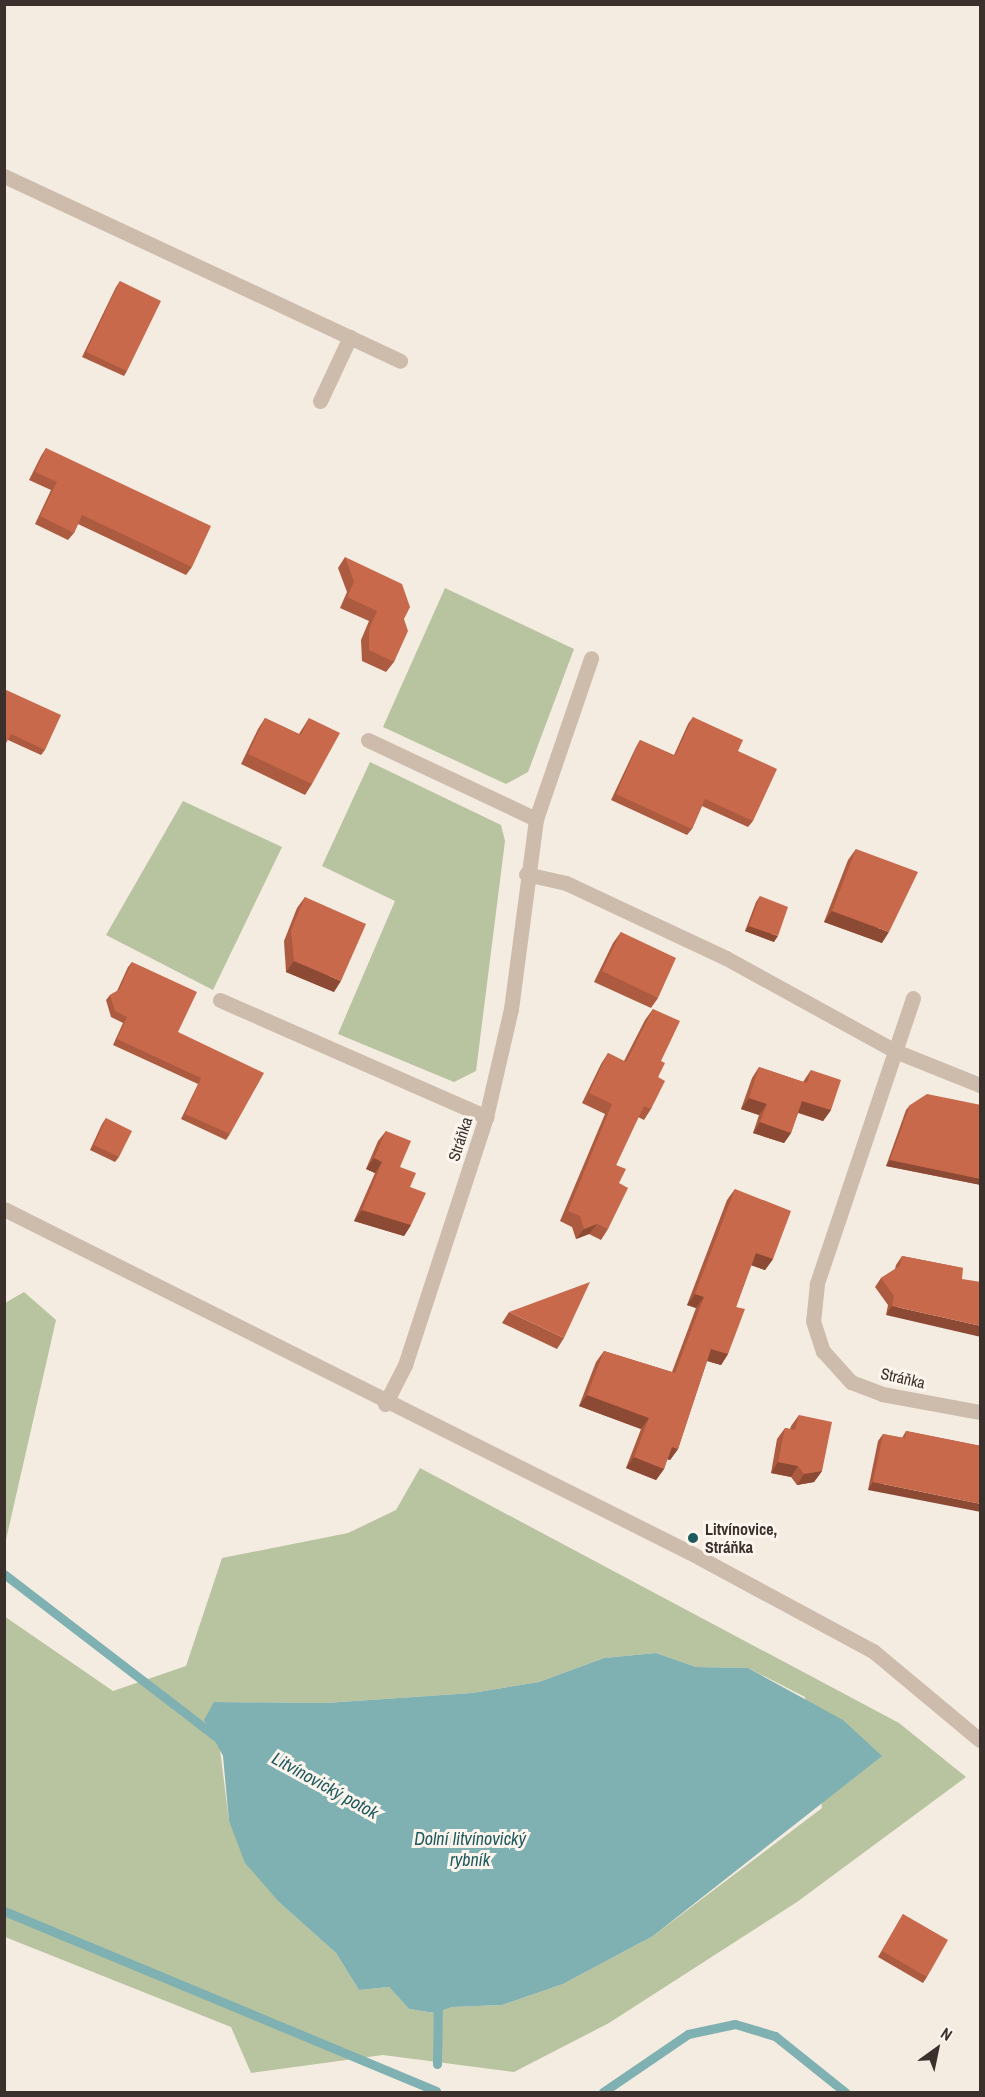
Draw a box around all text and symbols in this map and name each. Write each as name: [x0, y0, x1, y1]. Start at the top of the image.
street label: Stráňka: [444, 1115, 476, 1163]
street label: Stráňka: [879, 1364, 927, 1392]
place label: Litvínovice, Stráňka: [705, 1519, 777, 1557]
marker: Litvínovice, Stráňka: [686, 1531, 700, 1545]
water label: Litvínovický potok: [268, 1748, 382, 1824]
water label: Dolní litvínovický rybník: [414, 1829, 526, 1872]
north arrow: [907, 2019, 967, 2079]
text: N: [937, 2022, 957, 2046]

